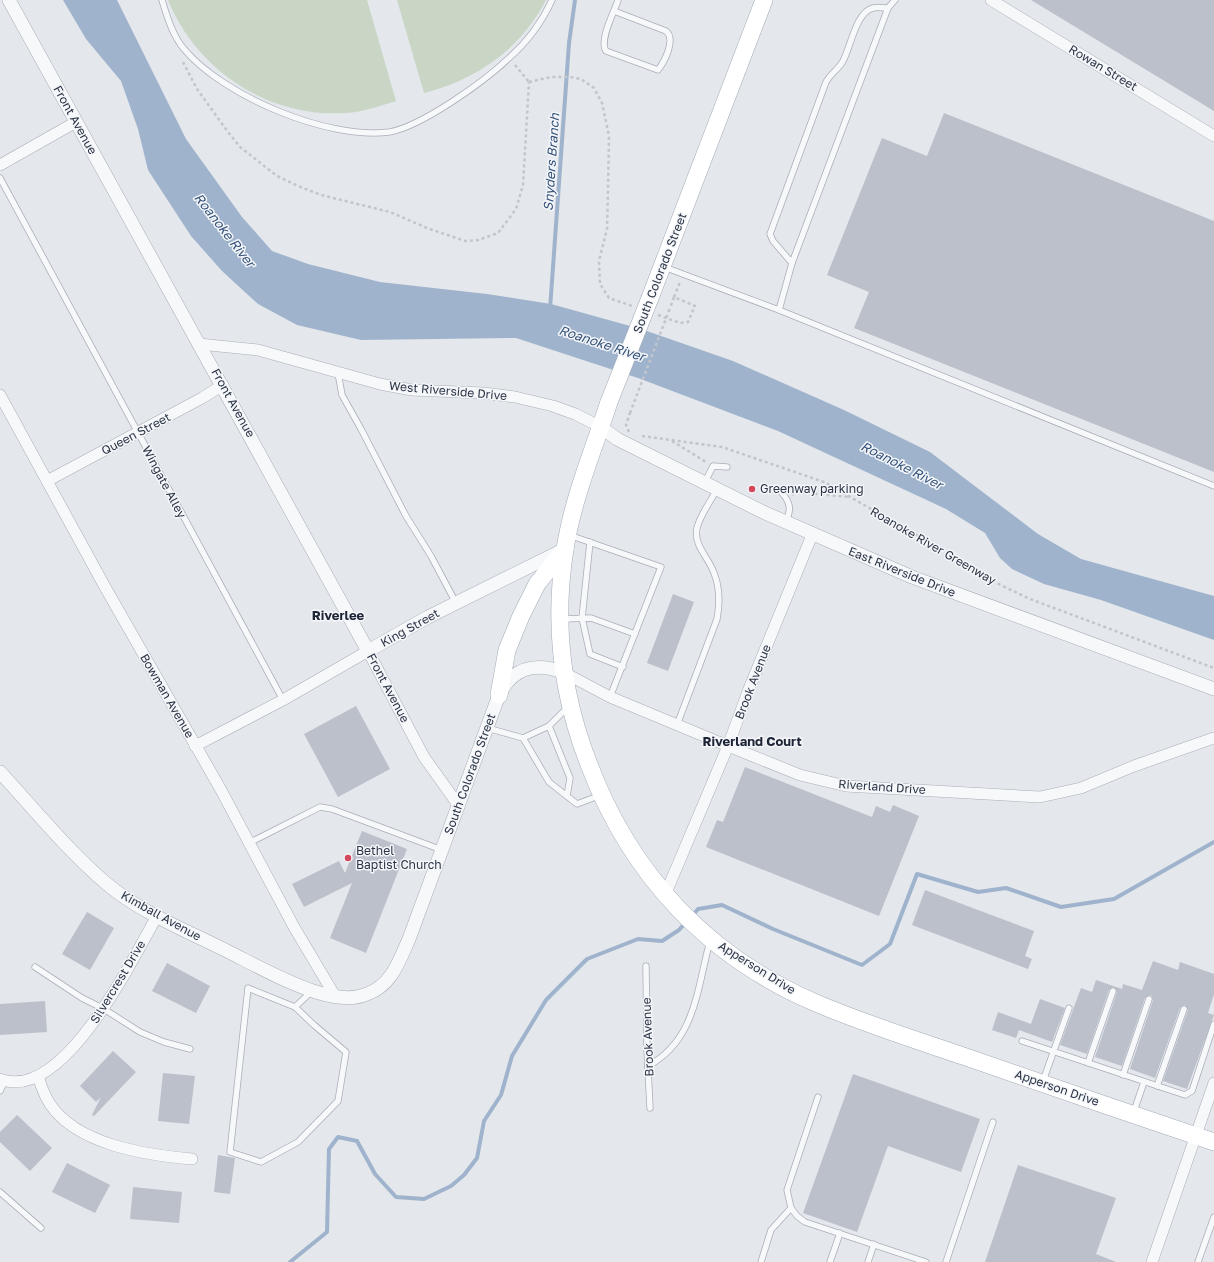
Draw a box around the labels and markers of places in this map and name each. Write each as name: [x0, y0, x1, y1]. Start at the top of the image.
place label: Greenway parking: [760, 481, 864, 496]
marker: Greenway parking: [747, 484, 757, 494]
place label: Bethel Baptist Church: [356, 843, 442, 872]
marker: Bethel Baptist Church: [343, 853, 353, 863]

